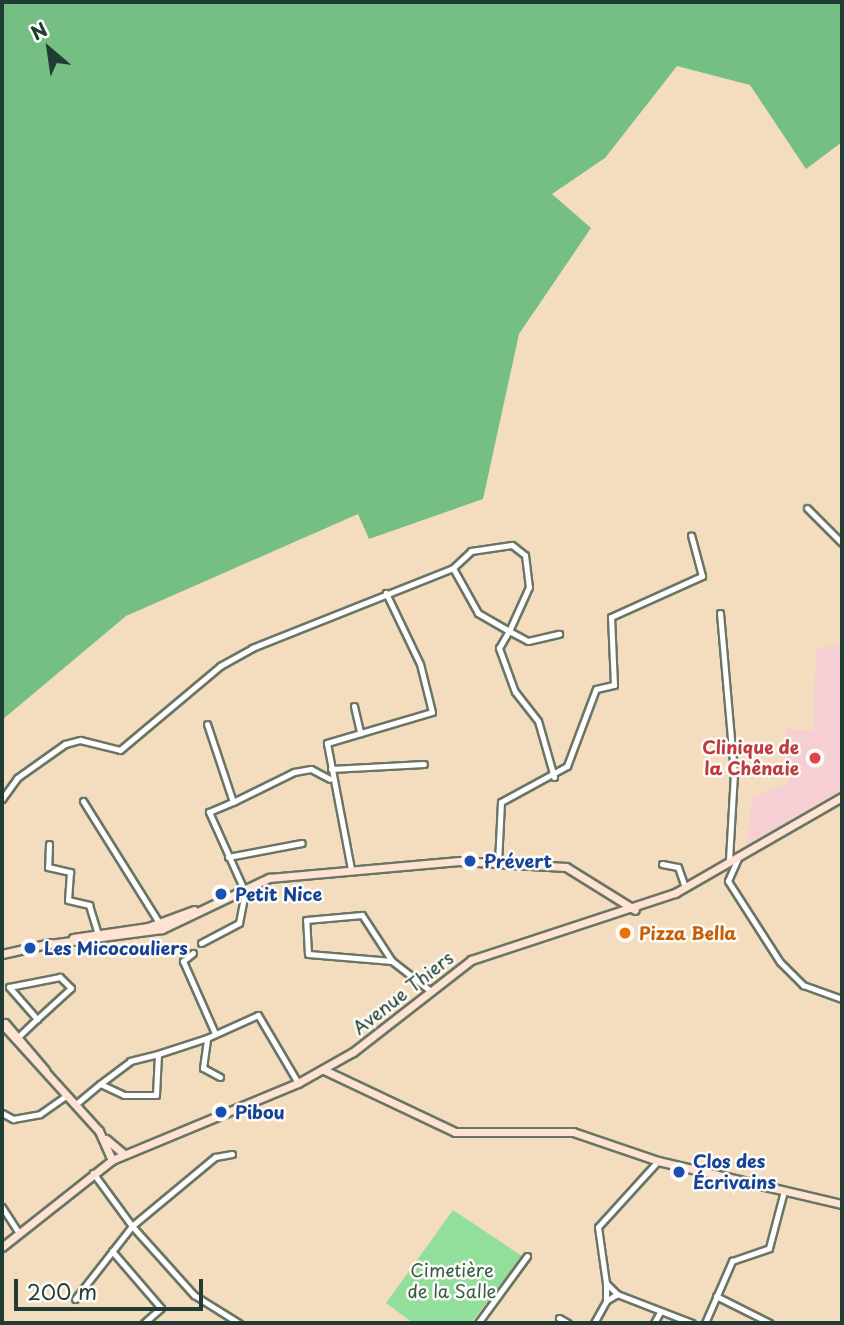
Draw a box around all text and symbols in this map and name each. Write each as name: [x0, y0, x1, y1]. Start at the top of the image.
north arrow: [14, 14, 84, 84]
text: N: [25, 15, 52, 47]
place label: Clinique de la Chênaie: [700, 737, 799, 780]
marker: Clinique de la Chênaie: [805, 748, 825, 768]
place label: Prévert: [484, 850, 552, 872]
marker: Prévert: [462, 853, 478, 869]
place label: Petit Nice: [235, 883, 323, 905]
marker: Petit Nice: [213, 886, 229, 902]
place label: Pizza Bella: [639, 922, 739, 944]
marker: Pizza Bella: [617, 925, 633, 941]
place label: Les Micocouliers: [44, 937, 190, 959]
marker: Les Micocouliers: [22, 940, 38, 956]
street label: Avenue Thiers: [349, 947, 457, 1039]
place label: Pibou: [235, 1101, 285, 1123]
marker: Pibou: [213, 1104, 229, 1120]
place label: Clos des Écrivains: [693, 1151, 776, 1194]
marker: Clos des Écrivains: [671, 1164, 687, 1180]
park label: Cimetière de la Salle: [407, 1260, 497, 1302]
scale bar: [18, 1266, 206, 1310]
text: 200 m: [27, 1275, 97, 1307]

